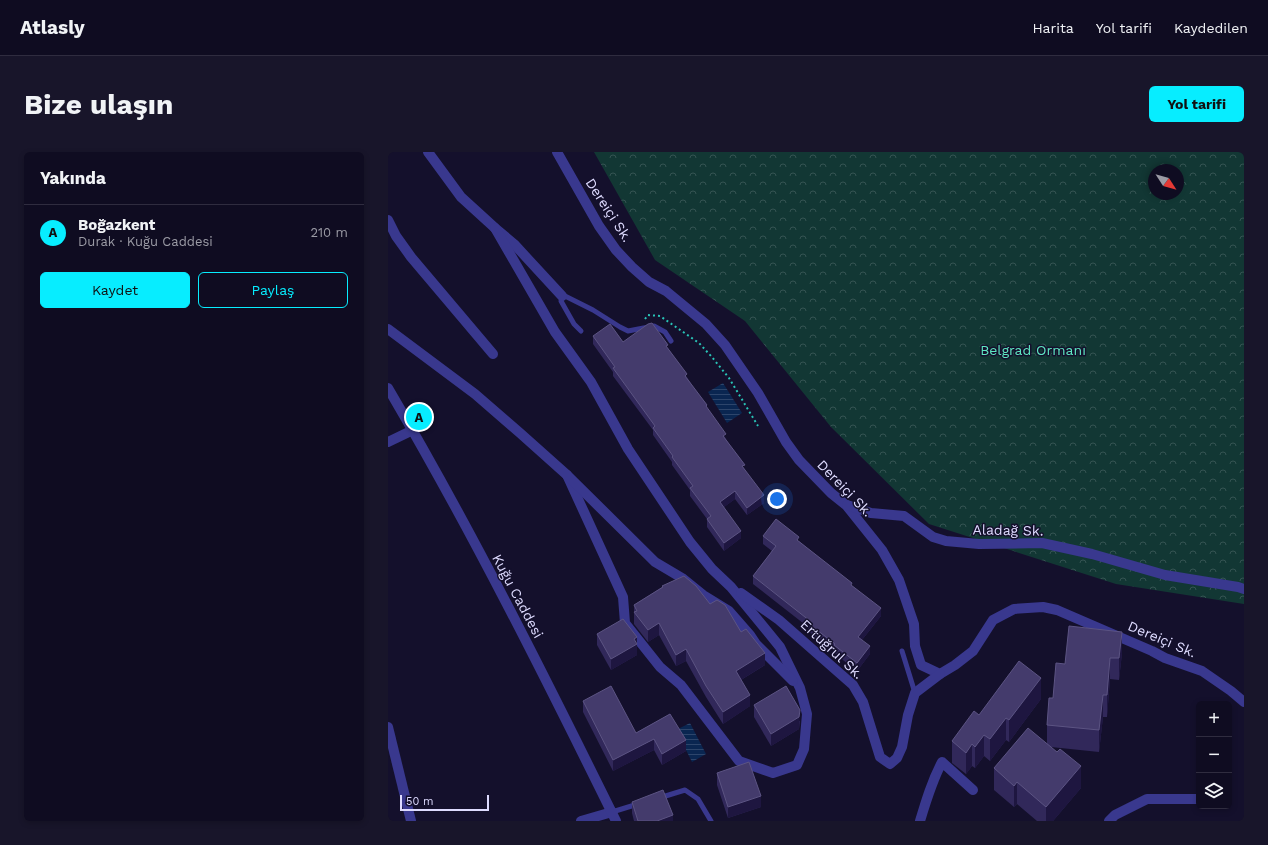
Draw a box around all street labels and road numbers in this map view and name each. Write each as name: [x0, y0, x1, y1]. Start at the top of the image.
street label: Dereiçi Sk.: [583, 175, 635, 245]
street label: Dereiçi Sk.: [814, 456, 876, 520]
street label: Aladağ Sk.: [972, 521, 1044, 539]
street label: Kuğu Caddesi: [489, 551, 547, 641]
street label: Ertuğrul Sk.: [797, 616, 867, 682]
street label: Dereiçi Sk.: [1126, 617, 1198, 661]

